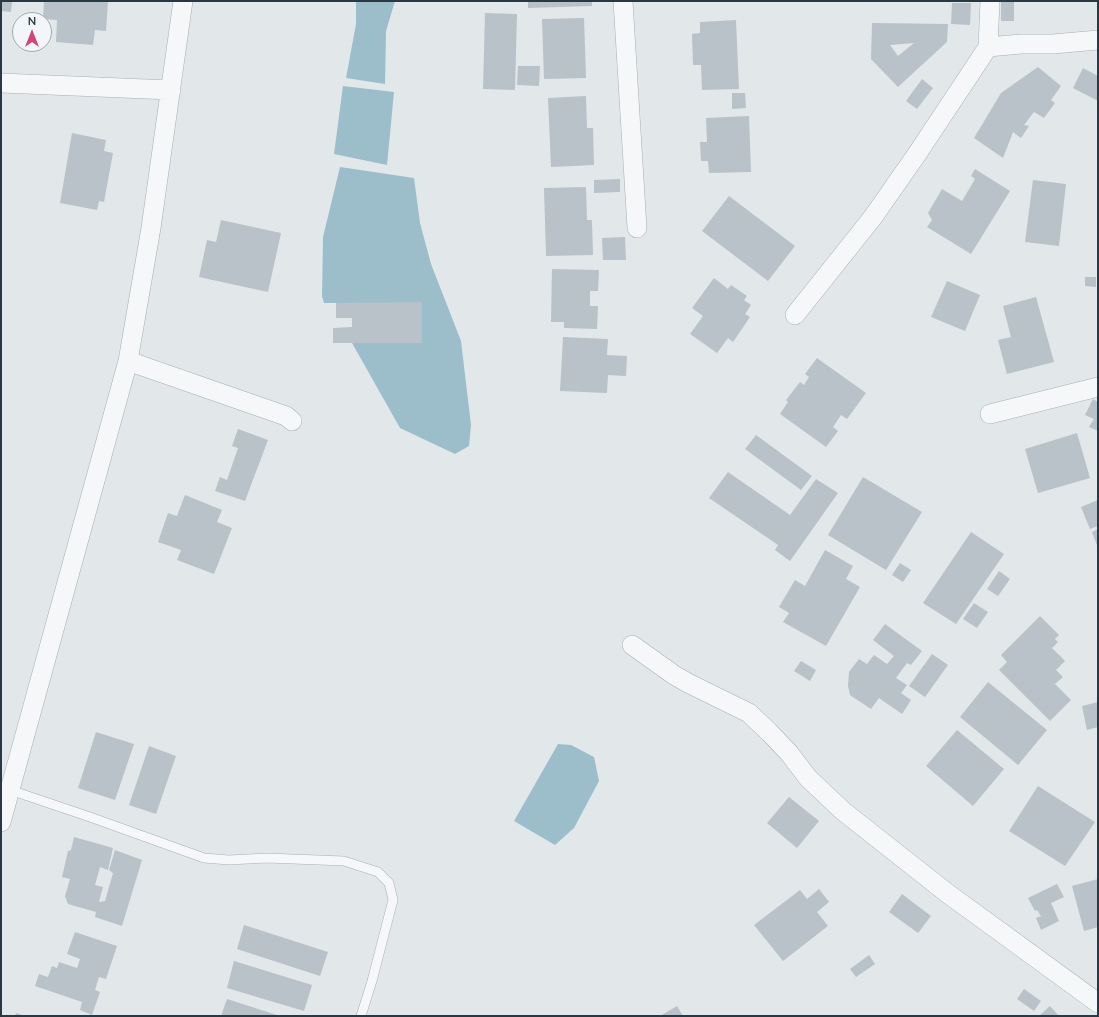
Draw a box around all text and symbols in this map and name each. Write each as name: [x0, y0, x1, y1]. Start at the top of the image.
north arrow: [12, 12, 52, 52]
text: N: [28, 14, 36, 27]

